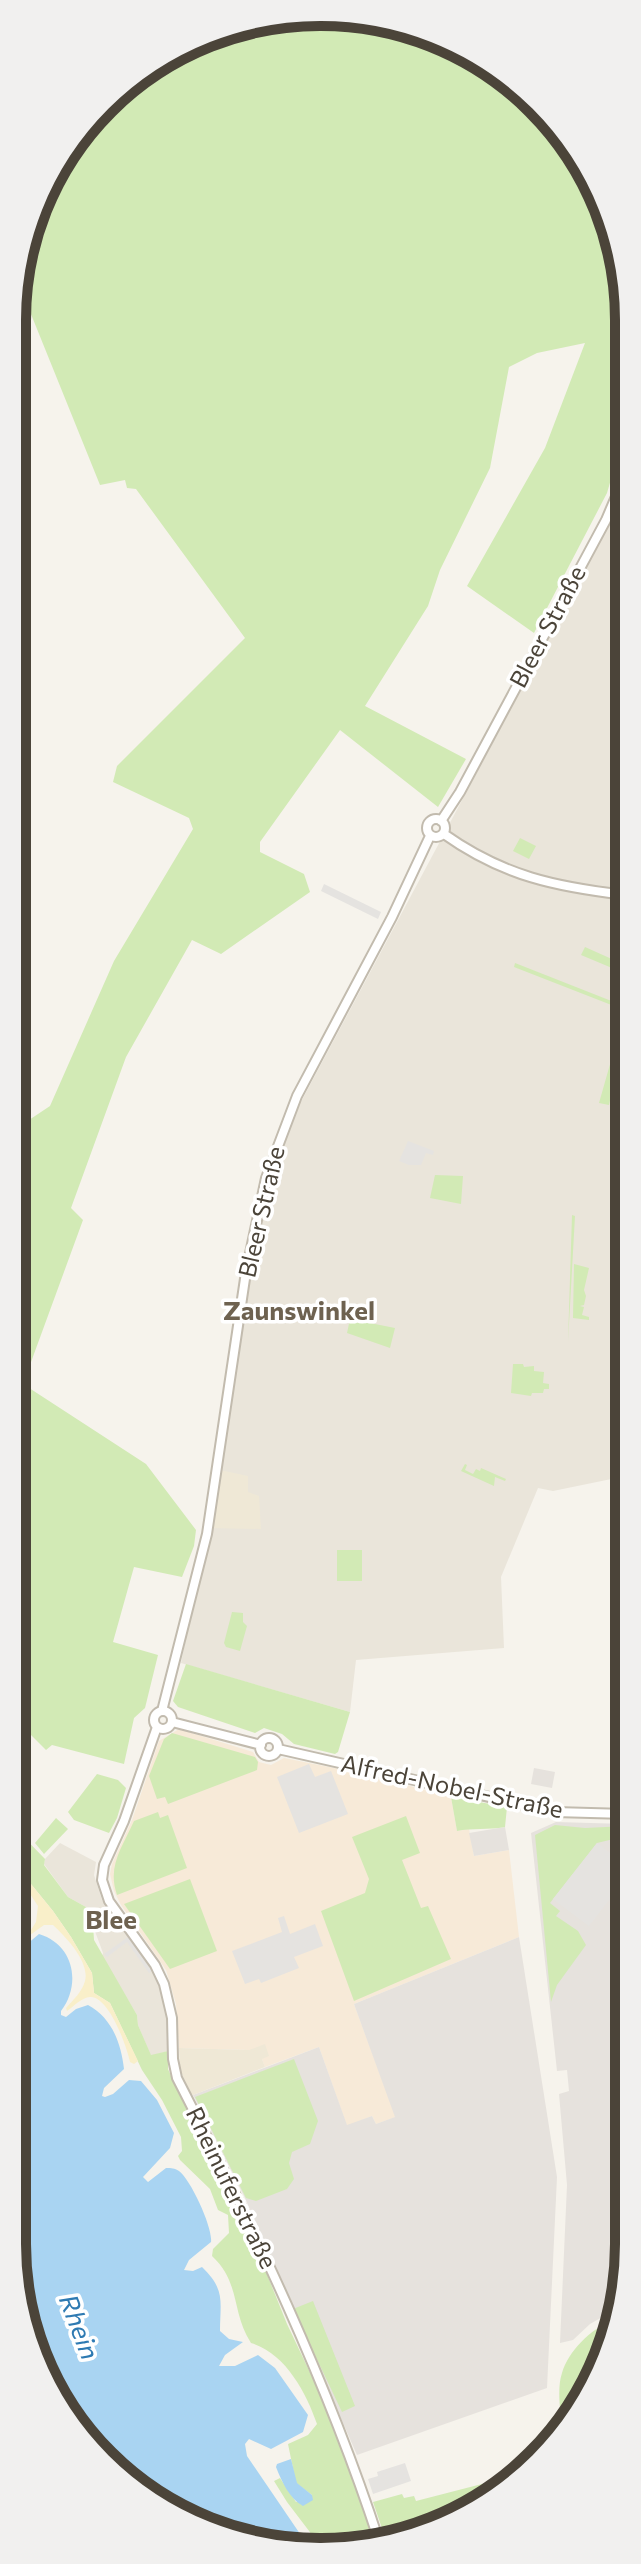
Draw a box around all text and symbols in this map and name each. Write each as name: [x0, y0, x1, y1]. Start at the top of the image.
street label: Bleer Straße: [502, 560, 591, 692]
street label: Bleer Straße: [231, 1143, 290, 1280]
district label: Zaunswinkel: [223, 1294, 375, 1325]
street label: Alfred-Nobel-Straße: [339, 1748, 566, 1823]
district label: Blee: [85, 1903, 137, 1934]
street label: Rheinuferstraße: [181, 2102, 284, 2273]
water label: Rhein: [54, 2289, 107, 2364]

